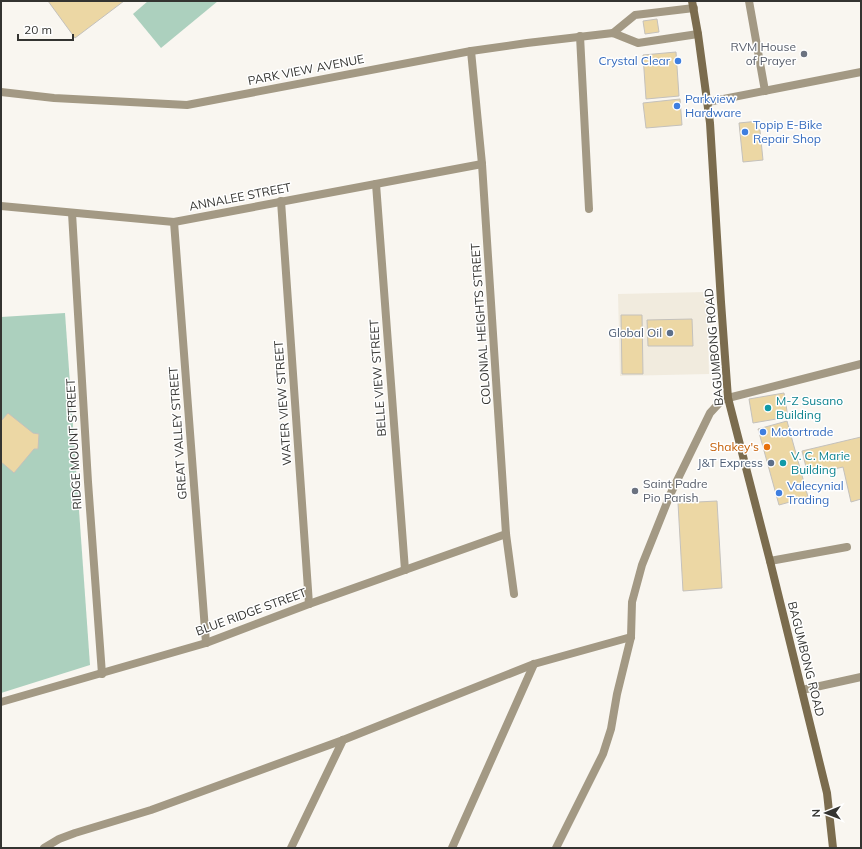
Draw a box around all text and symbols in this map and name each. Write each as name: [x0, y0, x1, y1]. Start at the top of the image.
scale bar: [18, 16, 73, 42]
text: 20 m: [24, 22, 52, 37]
place label: RVM House of Prayer: [731, 39, 797, 68]
marker: RVM House of Prayer: [799, 49, 809, 59]
street label: PARK VIEW AVENUE: [246, 51, 365, 88]
place label: Crystal Clear: [598, 53, 671, 68]
marker: Crystal Clear: [673, 56, 683, 66]
place label: Parkview Hardware: [685, 91, 741, 120]
marker: Parkview Hardware: [672, 101, 682, 111]
place label: Topip E-Bike Repair Shop: [753, 117, 822, 146]
marker: Topip E-Bike Repair Shop: [740, 127, 750, 137]
street label: ANNALEE STREET: [188, 179, 293, 214]
street label: COLONIAL HEIGHTS STREET: [467, 242, 494, 405]
street label: BAGUMBONG ROAD: [701, 288, 726, 406]
street label: BELLE VIEW STREET: [366, 318, 389, 437]
place label: Global Oil: [608, 325, 662, 340]
marker: Global Oil: [665, 328, 675, 338]
street label: WATER VIEW STREET: [271, 339, 294, 466]
street label: GREAT VALLEY STREET: [165, 365, 190, 500]
street label: RIDGE MOUNT STREET: [63, 377, 84, 510]
place label: M-Z Susano Building: [776, 393, 843, 422]
marker: M-Z Susano Building: [763, 403, 773, 413]
place label: Motortrade: [771, 424, 833, 439]
marker: Motortrade: [758, 427, 768, 437]
place label: Shakey's: [710, 439, 759, 454]
marker: Shakey's: [762, 442, 772, 452]
place label: V. C. Marie Building: [791, 448, 850, 477]
place label: J&T Express: [698, 455, 763, 470]
marker: J&T Express: [766, 458, 776, 468]
marker: V. C. Marie Building: [778, 458, 788, 468]
place label: Saint Padre Pio Parish: [643, 476, 708, 505]
place label: Valecynial Trading: [787, 478, 844, 507]
marker: Saint Padre Pio Parish: [630, 486, 640, 496]
marker: Valecynial Trading: [774, 488, 784, 498]
street label: BLUE RIDGE STREET: [193, 584, 309, 639]
street label: BAGUMBONG ROAD: [785, 600, 828, 718]
north arrow: [806, 793, 846, 833]
text: N: [809, 809, 823, 817]

